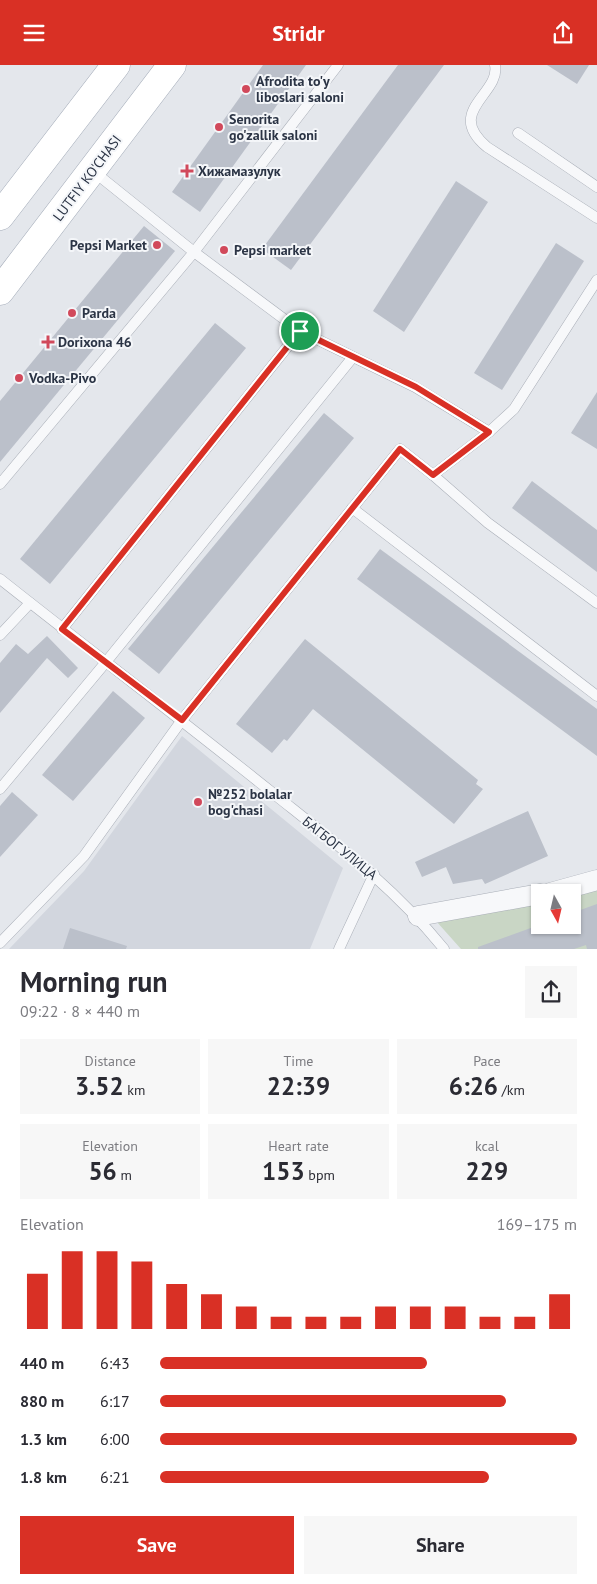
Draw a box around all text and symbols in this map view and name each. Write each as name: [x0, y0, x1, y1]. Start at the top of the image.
icon: menu: [20, 19, 48, 47]
text: Stridr: [272, 19, 325, 47]
icon: share: [549, 19, 577, 47]
place label: Afrodita to'y liboslari saloni: [256, 72, 344, 106]
marker: Afrodita to'y liboslari saloni: [240, 83, 252, 95]
place label: Senorita go'zallik saloni: [229, 110, 318, 144]
marker: Senorita go'zallik saloni: [213, 121, 225, 133]
street label: LUTFIY KO'CHASI: [49, 131, 125, 225]
place label: Хижамазулук: [198, 162, 281, 180]
marker: Хижамазулук: [180, 164, 194, 178]
place label: Pepsi Market: [70, 236, 147, 254]
marker: Pepsi Market: [151, 239, 163, 251]
place label: Pepsi market: [234, 241, 311, 259]
marker: Pepsi market: [218, 244, 230, 256]
place label: Parda: [82, 304, 116, 322]
marker: Parda: [66, 307, 78, 319]
pin: [279, 310, 321, 352]
icon: arrive: [286, 317, 314, 345]
place label: Dorixona 46: [58, 333, 132, 351]
marker: Dorixona 46: [42, 336, 54, 348]
place label: Vodka-Pivo: [28, 369, 97, 387]
marker: Vodka-Pivo: [13, 372, 25, 384]
place label: №252 bolalar bog'chasi: [208, 785, 292, 819]
marker: №252 bolalar bog'chasi: [192, 796, 204, 808]
street label: БАГБОГ УЛИЦА: [299, 812, 382, 884]
north arrow: [531, 884, 581, 934]
map controls: [531, 884, 581, 934]
text: Morning run: [20, 963, 168, 1000]
button: share: [525, 966, 577, 1018]
text: 09:22 · 8 × 440 m: [20, 1001, 140, 1021]
text: Distance: [85, 1052, 136, 1070]
text: Time: [283, 1052, 314, 1070]
text: Pace: [473, 1052, 501, 1070]
text: 3.52: [75, 1070, 124, 1102]
text: 22:39: [267, 1070, 330, 1102]
text: 6:26: [449, 1070, 498, 1102]
text: km: [124, 1081, 145, 1099]
text: /km: [498, 1081, 525, 1099]
text: Elevation: [82, 1137, 138, 1155]
text: Heart rate: [268, 1137, 329, 1155]
text: kcal: [475, 1137, 499, 1155]
text: 56: [88, 1155, 117, 1187]
text: 153: [262, 1155, 305, 1187]
text: 229: [466, 1155, 508, 1187]
text: m: [117, 1166, 132, 1184]
text: bpm: [305, 1166, 335, 1184]
text: Elevation: [20, 1214, 84, 1234]
text: 169–175 m: [497, 1214, 577, 1234]
text: 440 m: [20, 1353, 64, 1373]
text: 6:43: [100, 1353, 130, 1373]
text: 880 m: [20, 1391, 64, 1411]
text: 6:17: [100, 1391, 130, 1411]
text: 1.3 km: [20, 1429, 67, 1449]
text: 6:00: [100, 1429, 130, 1449]
text: 1.8 km: [20, 1467, 67, 1487]
text: 6:21: [100, 1467, 130, 1487]
button: Save: [20, 1516, 294, 1574]
button: Share: [304, 1516, 577, 1574]

